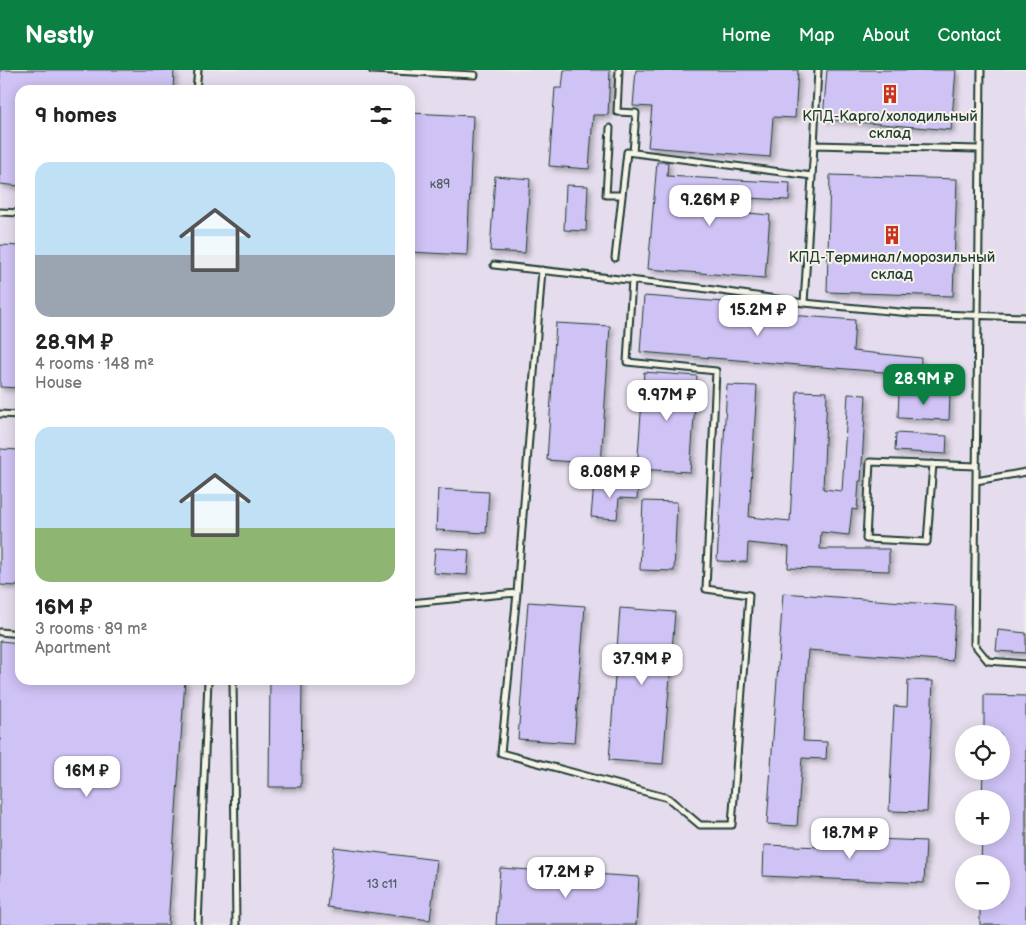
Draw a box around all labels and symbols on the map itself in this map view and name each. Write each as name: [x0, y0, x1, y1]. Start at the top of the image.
building icon: КПД-Карго/холодильный склад: [879, 83, 901, 105]
place label: КПД-Карго/холодильный склад: [802, 107, 978, 143]
house number: к89: [430, 177, 450, 192]
pin: 9.26M ₽: [664, 184, 756, 227]
building icon: КПД-Терминал/морозильный склад: [881, 224, 903, 246]
place label: КПД-Терминал/морозильный склад: [789, 248, 995, 284]
pin: 15.2M ₽: [712, 294, 804, 337]
pin: 28.9M ₽: [878, 364, 970, 406]
pin: 9.97M ₽: [621, 380, 713, 422]
pin: 8.08M ₽: [564, 456, 656, 499]
pin: 37.9M ₽: [596, 644, 688, 686]
pin: 16M ₽: [52, 756, 122, 798]
pin: 18.7M ₽: [804, 818, 896, 860]
pin: 17.2M ₽: [520, 856, 612, 899]
house number: 13 с11: [367, 877, 397, 892]

